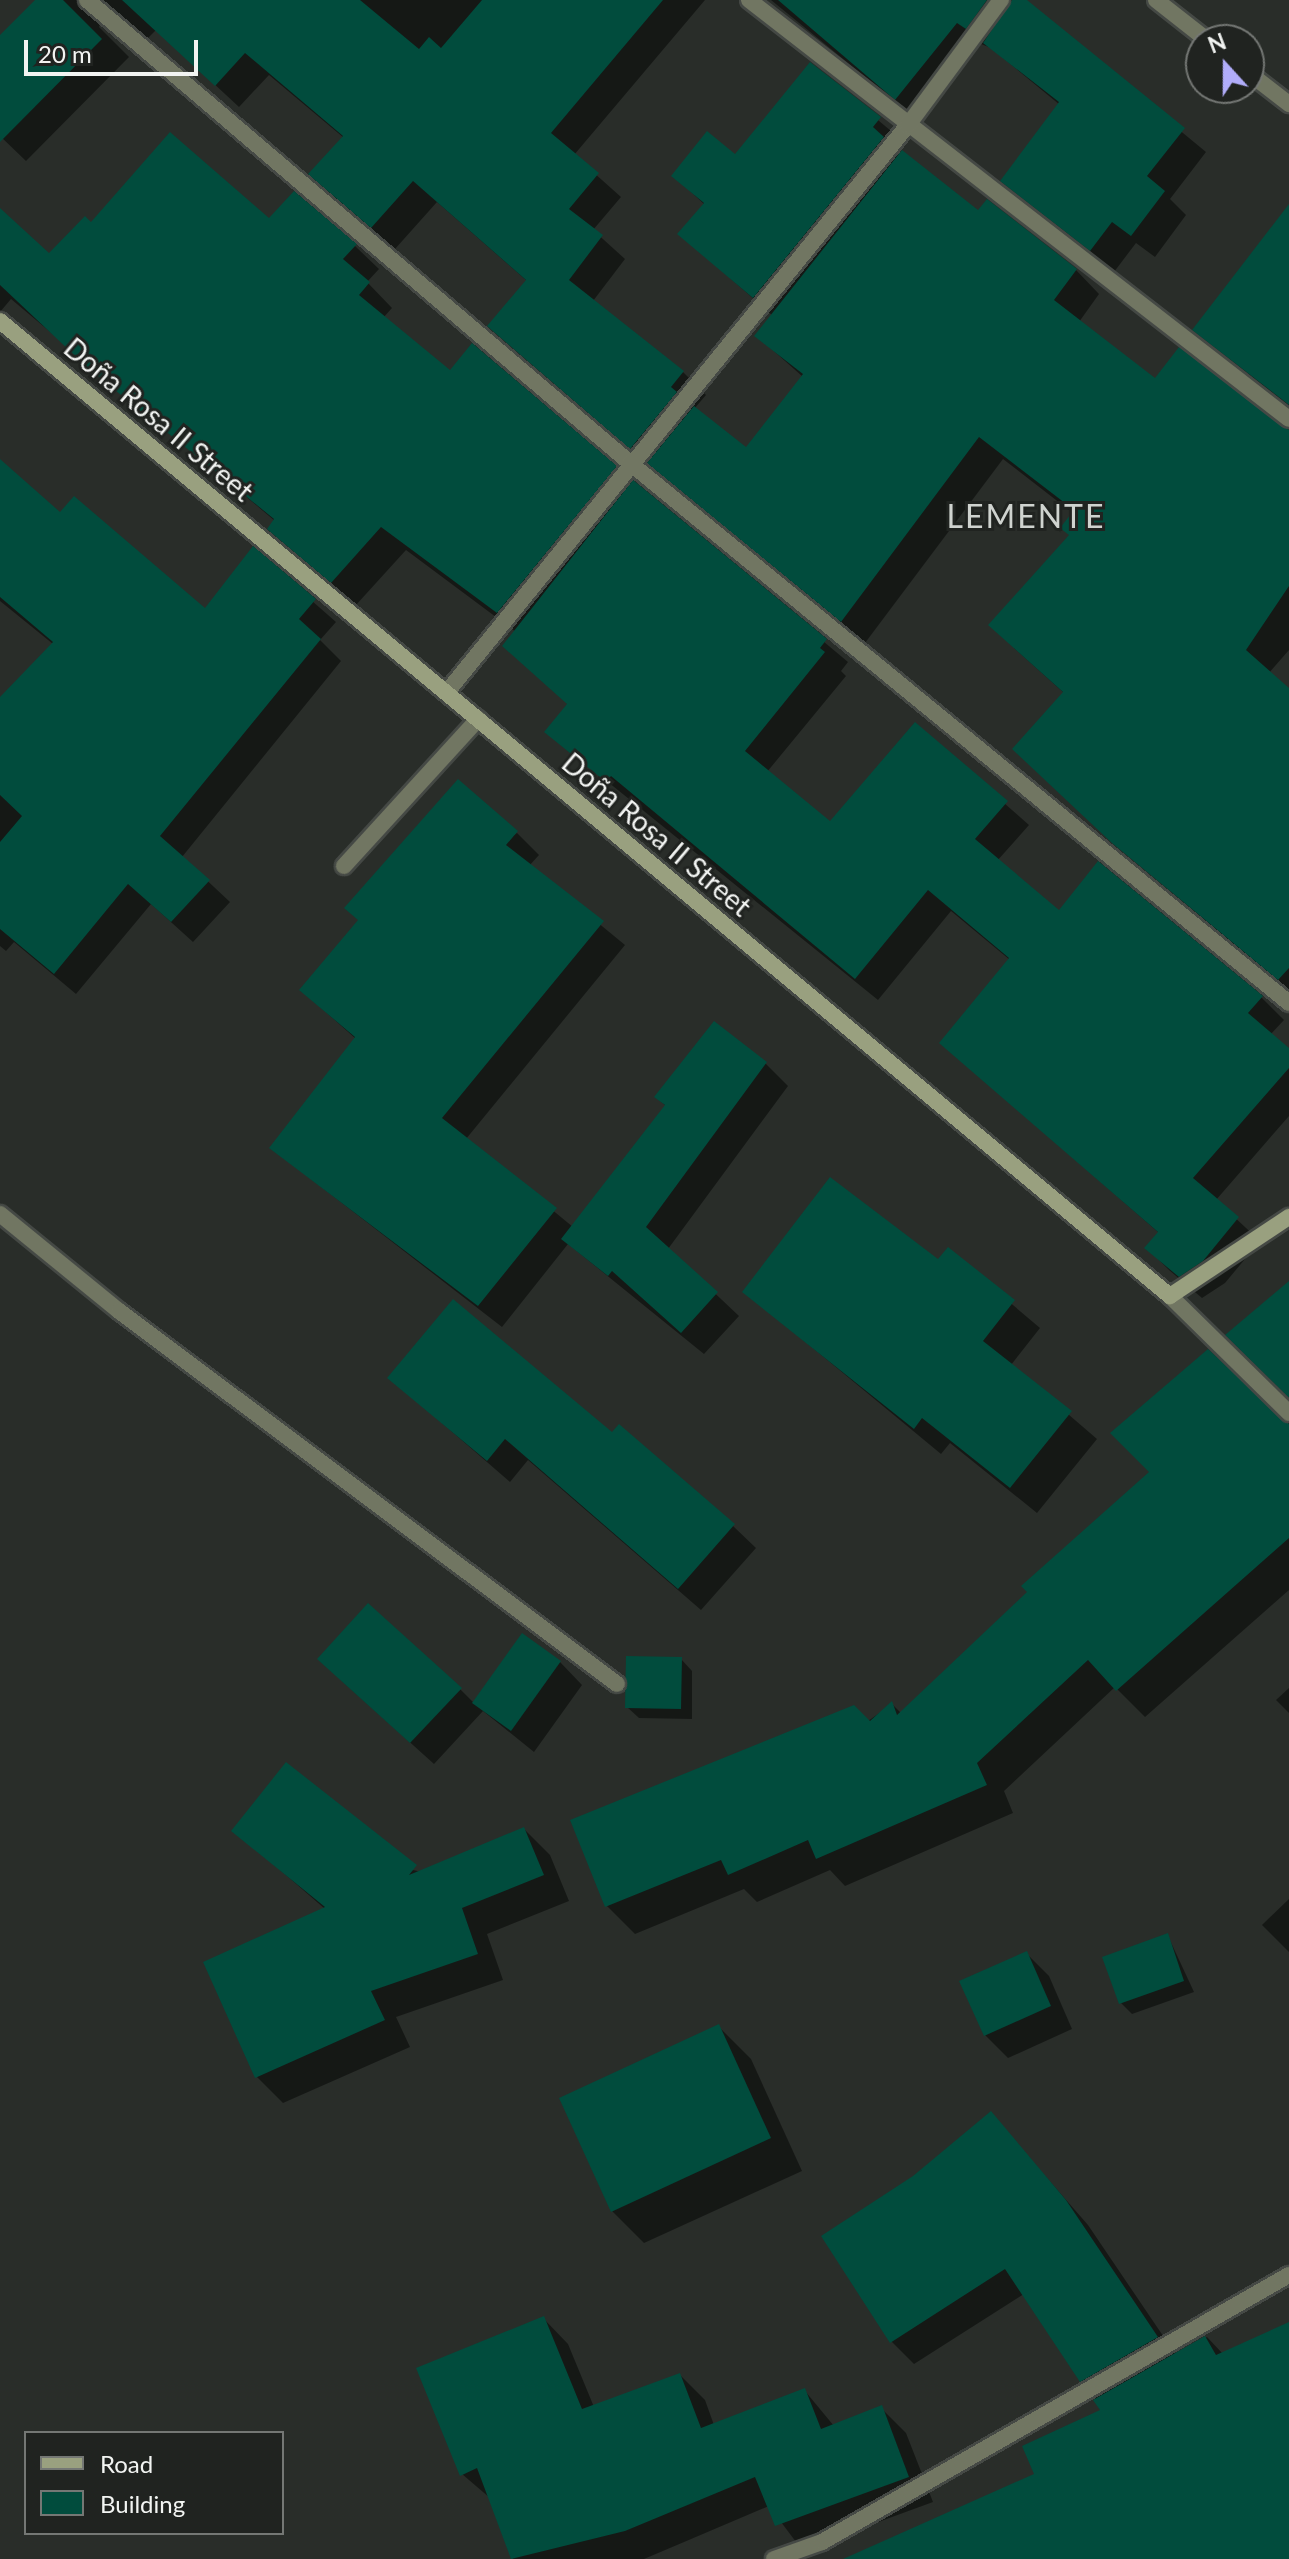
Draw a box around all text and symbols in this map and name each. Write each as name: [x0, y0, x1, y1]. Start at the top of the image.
scale bar: [28, 24, 202, 74]
north arrow: [1185, 24, 1265, 104]
text: N: [1204, 27, 1230, 59]
text: 20 m: [38, 39, 92, 68]
street label: Doña Rosa II Street: [58, 330, 260, 508]
district label: LEMENTE: [947, 497, 1105, 535]
street label: Doña Rosa II Street: [556, 745, 758, 923]
legend: [24, 2431, 284, 2535]
text: Road: [100, 2449, 153, 2478]
text: Building: [100, 2489, 185, 2518]

